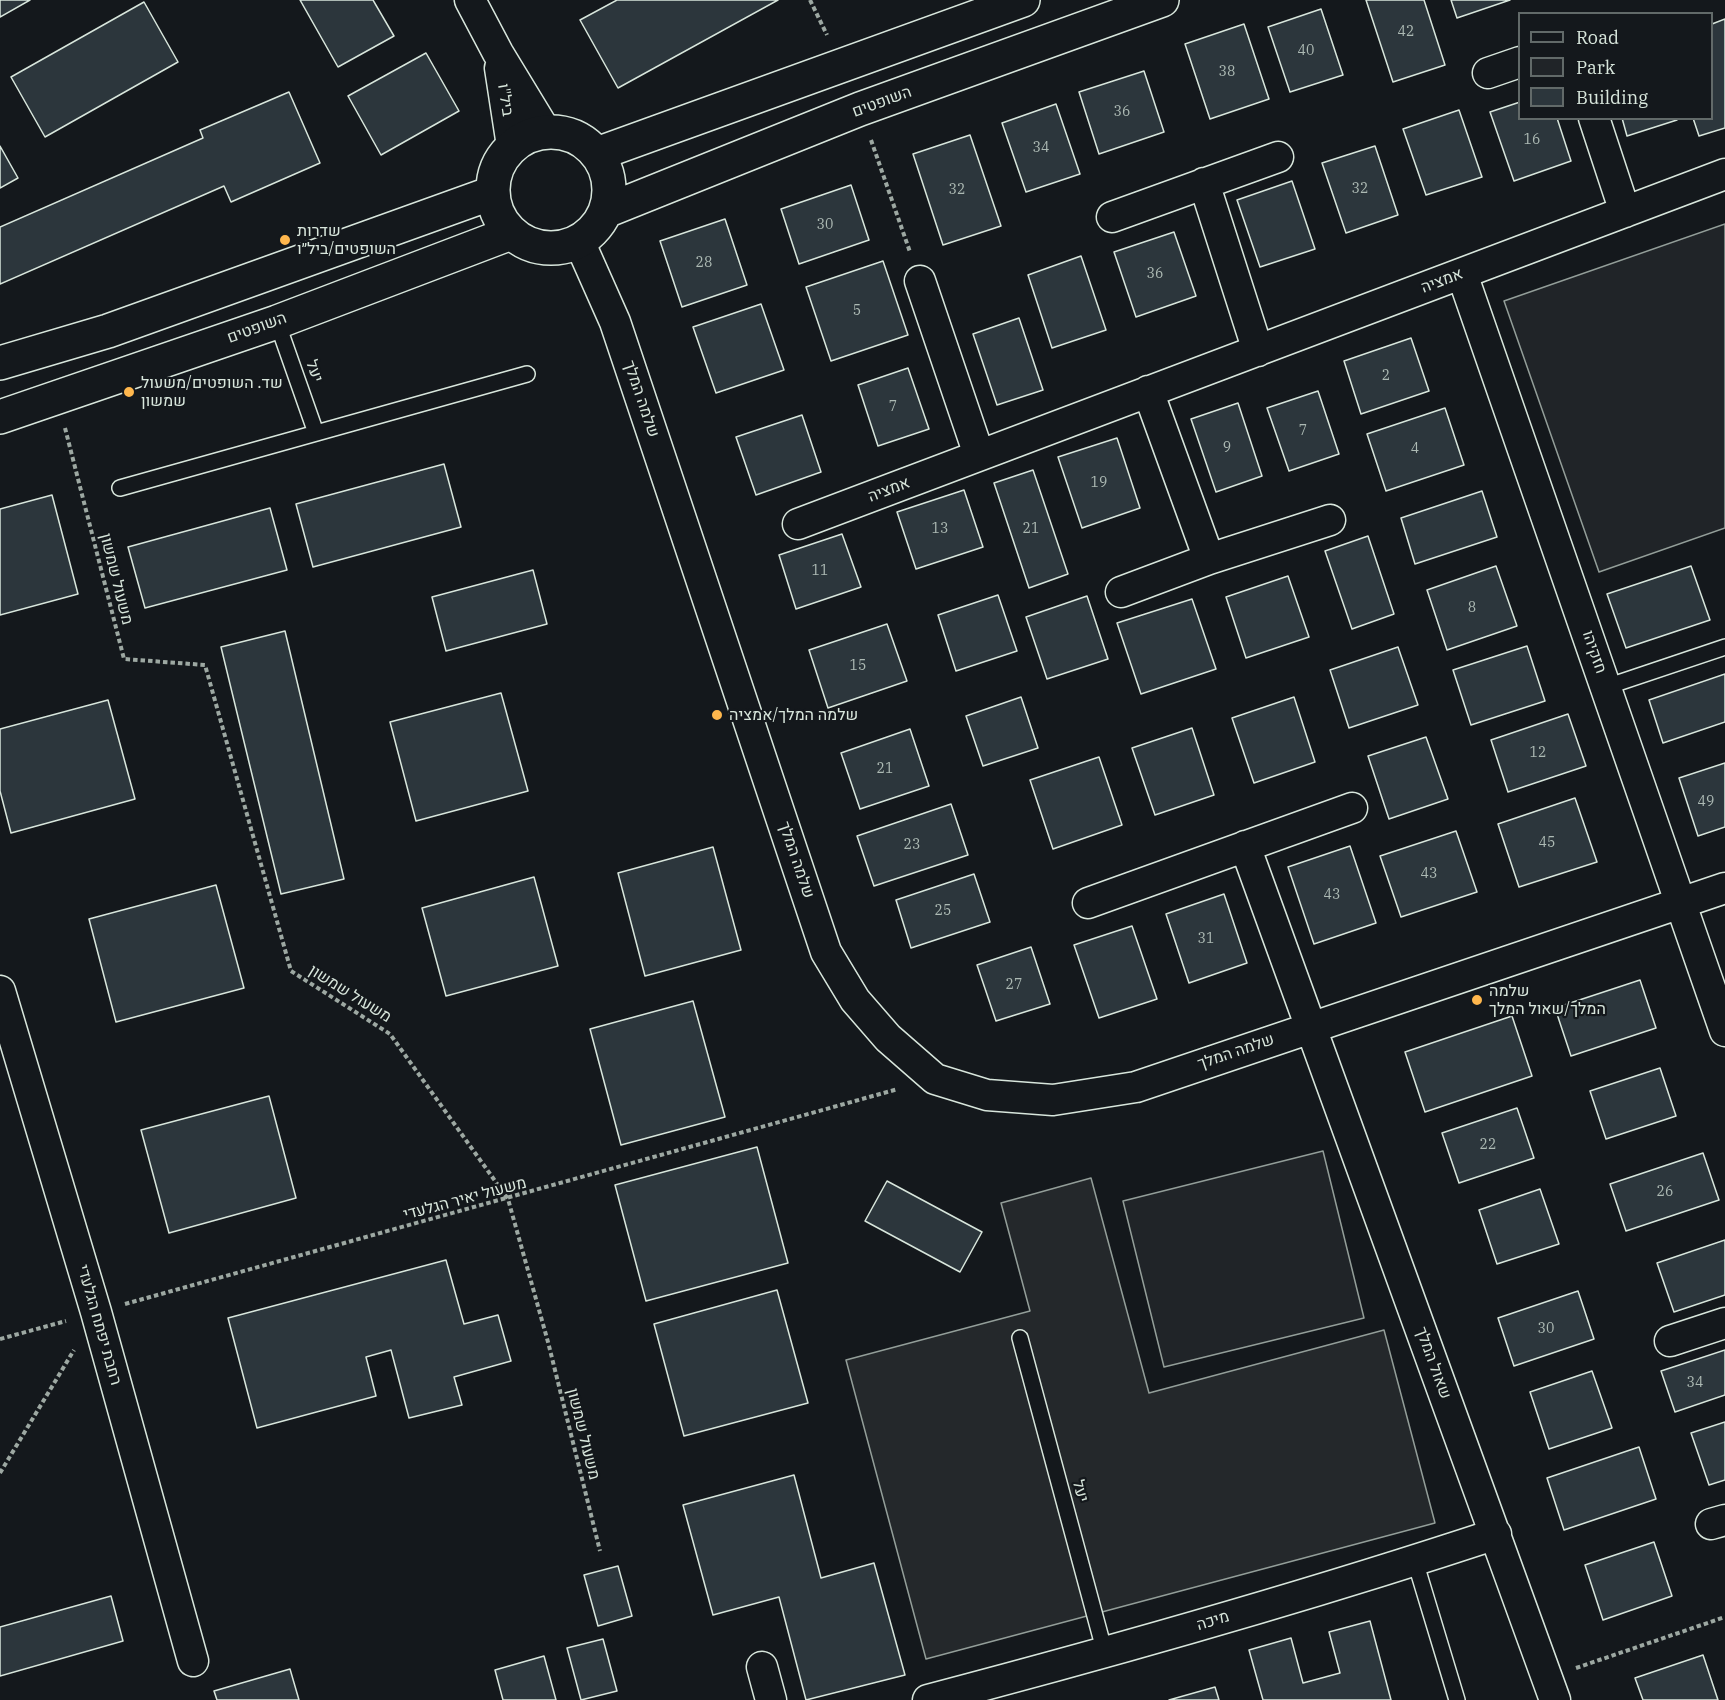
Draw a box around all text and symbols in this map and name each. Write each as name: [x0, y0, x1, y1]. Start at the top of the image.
legend: [1518, 12, 1713, 120]
house number: 42: [1398, 24, 1414, 40]
text: Road: [1576, 26, 1619, 49]
house number: 40: [1298, 43, 1314, 59]
text: Park: [1576, 56, 1615, 79]
house number: 38: [1219, 64, 1235, 80]
street label: ביל"ו: [493, 82, 517, 118]
street label: השופטים: [850, 82, 914, 122]
text: Building: [1576, 86, 1648, 109]
house number: 36: [1114, 104, 1130, 120]
house number: 16: [1524, 132, 1540, 148]
house number: 34: [1033, 140, 1049, 156]
house number: 32: [1352, 181, 1368, 197]
house number: 32: [949, 182, 965, 198]
house number: 30: [817, 217, 833, 233]
place label: שדרות השופטים/ביל״ו: [297, 221, 396, 259]
marker: שדרות השופטים/ביל״ו: [278, 233, 292, 247]
house number: 28: [696, 255, 712, 271]
street label: אמציה: [1418, 264, 1466, 298]
house number: 36: [1147, 266, 1163, 282]
house number: 5: [853, 303, 861, 319]
street label: השופטים: [225, 308, 289, 348]
street label: יעל: [301, 357, 327, 385]
street label: שלמה המלך: [619, 358, 663, 440]
house number: 2: [1382, 368, 1390, 384]
place label: שד. השופטים/משעול שמשון: [141, 373, 283, 411]
marker: שד. השופטים/משעול שמשון: [122, 385, 136, 399]
house number: 7: [889, 399, 897, 415]
house number: 7: [1299, 423, 1307, 439]
house number: 9: [1223, 440, 1231, 456]
house number: 4: [1411, 441, 1419, 457]
street label: אמציה: [865, 473, 913, 507]
house number: 19: [1091, 475, 1107, 491]
house number: 13: [932, 521, 948, 537]
house number: 21: [1023, 521, 1039, 537]
street label: משעול שמשון: [95, 531, 137, 627]
house number: 11: [812, 563, 828, 579]
house number: 8: [1468, 600, 1476, 616]
street label: חזקיהו: [1578, 628, 1610, 676]
house number: 15: [850, 658, 866, 674]
place label: שלמה המלך/אמציה: [729, 705, 858, 725]
marker: שלמה המלך/אמציה: [710, 708, 724, 722]
house number: 12: [1530, 745, 1546, 761]
house number: 21: [877, 761, 893, 777]
house number: 49: [1698, 794, 1714, 810]
street label: שלמה המלך: [774, 819, 818, 901]
house number: 45: [1539, 835, 1555, 851]
house number: 23: [904, 837, 920, 853]
house number: 43: [1421, 866, 1437, 882]
house number: 43: [1324, 887, 1340, 903]
house number: 25: [935, 903, 951, 919]
house number: 31: [1198, 931, 1214, 947]
street label: משעול שמשון: [305, 961, 395, 1027]
house number: 27: [1006, 977, 1022, 993]
place label: שלמה המלך/שאול המלך: [1489, 981, 1606, 1019]
marker: שלמה המלך/שאול המלך: [1470, 993, 1484, 1007]
street label: שלמה המלך: [1195, 1030, 1277, 1074]
house number: 22: [1480, 1137, 1496, 1153]
street label: משעול יאיר הגלעדי: [401, 1173, 529, 1225]
house number: 26: [1657, 1184, 1673, 1200]
street label: רחבת יפתח הגלעדי: [73, 1263, 125, 1387]
house number: 30: [1538, 1321, 1554, 1337]
street label: שאול המלך: [1411, 1324, 1455, 1402]
house number: 34: [1687, 1375, 1703, 1391]
street label: משעול שמשון: [562, 1386, 604, 1482]
street label: יעל: [1068, 1478, 1092, 1504]
street label: מיכה: [1194, 1607, 1232, 1635]

